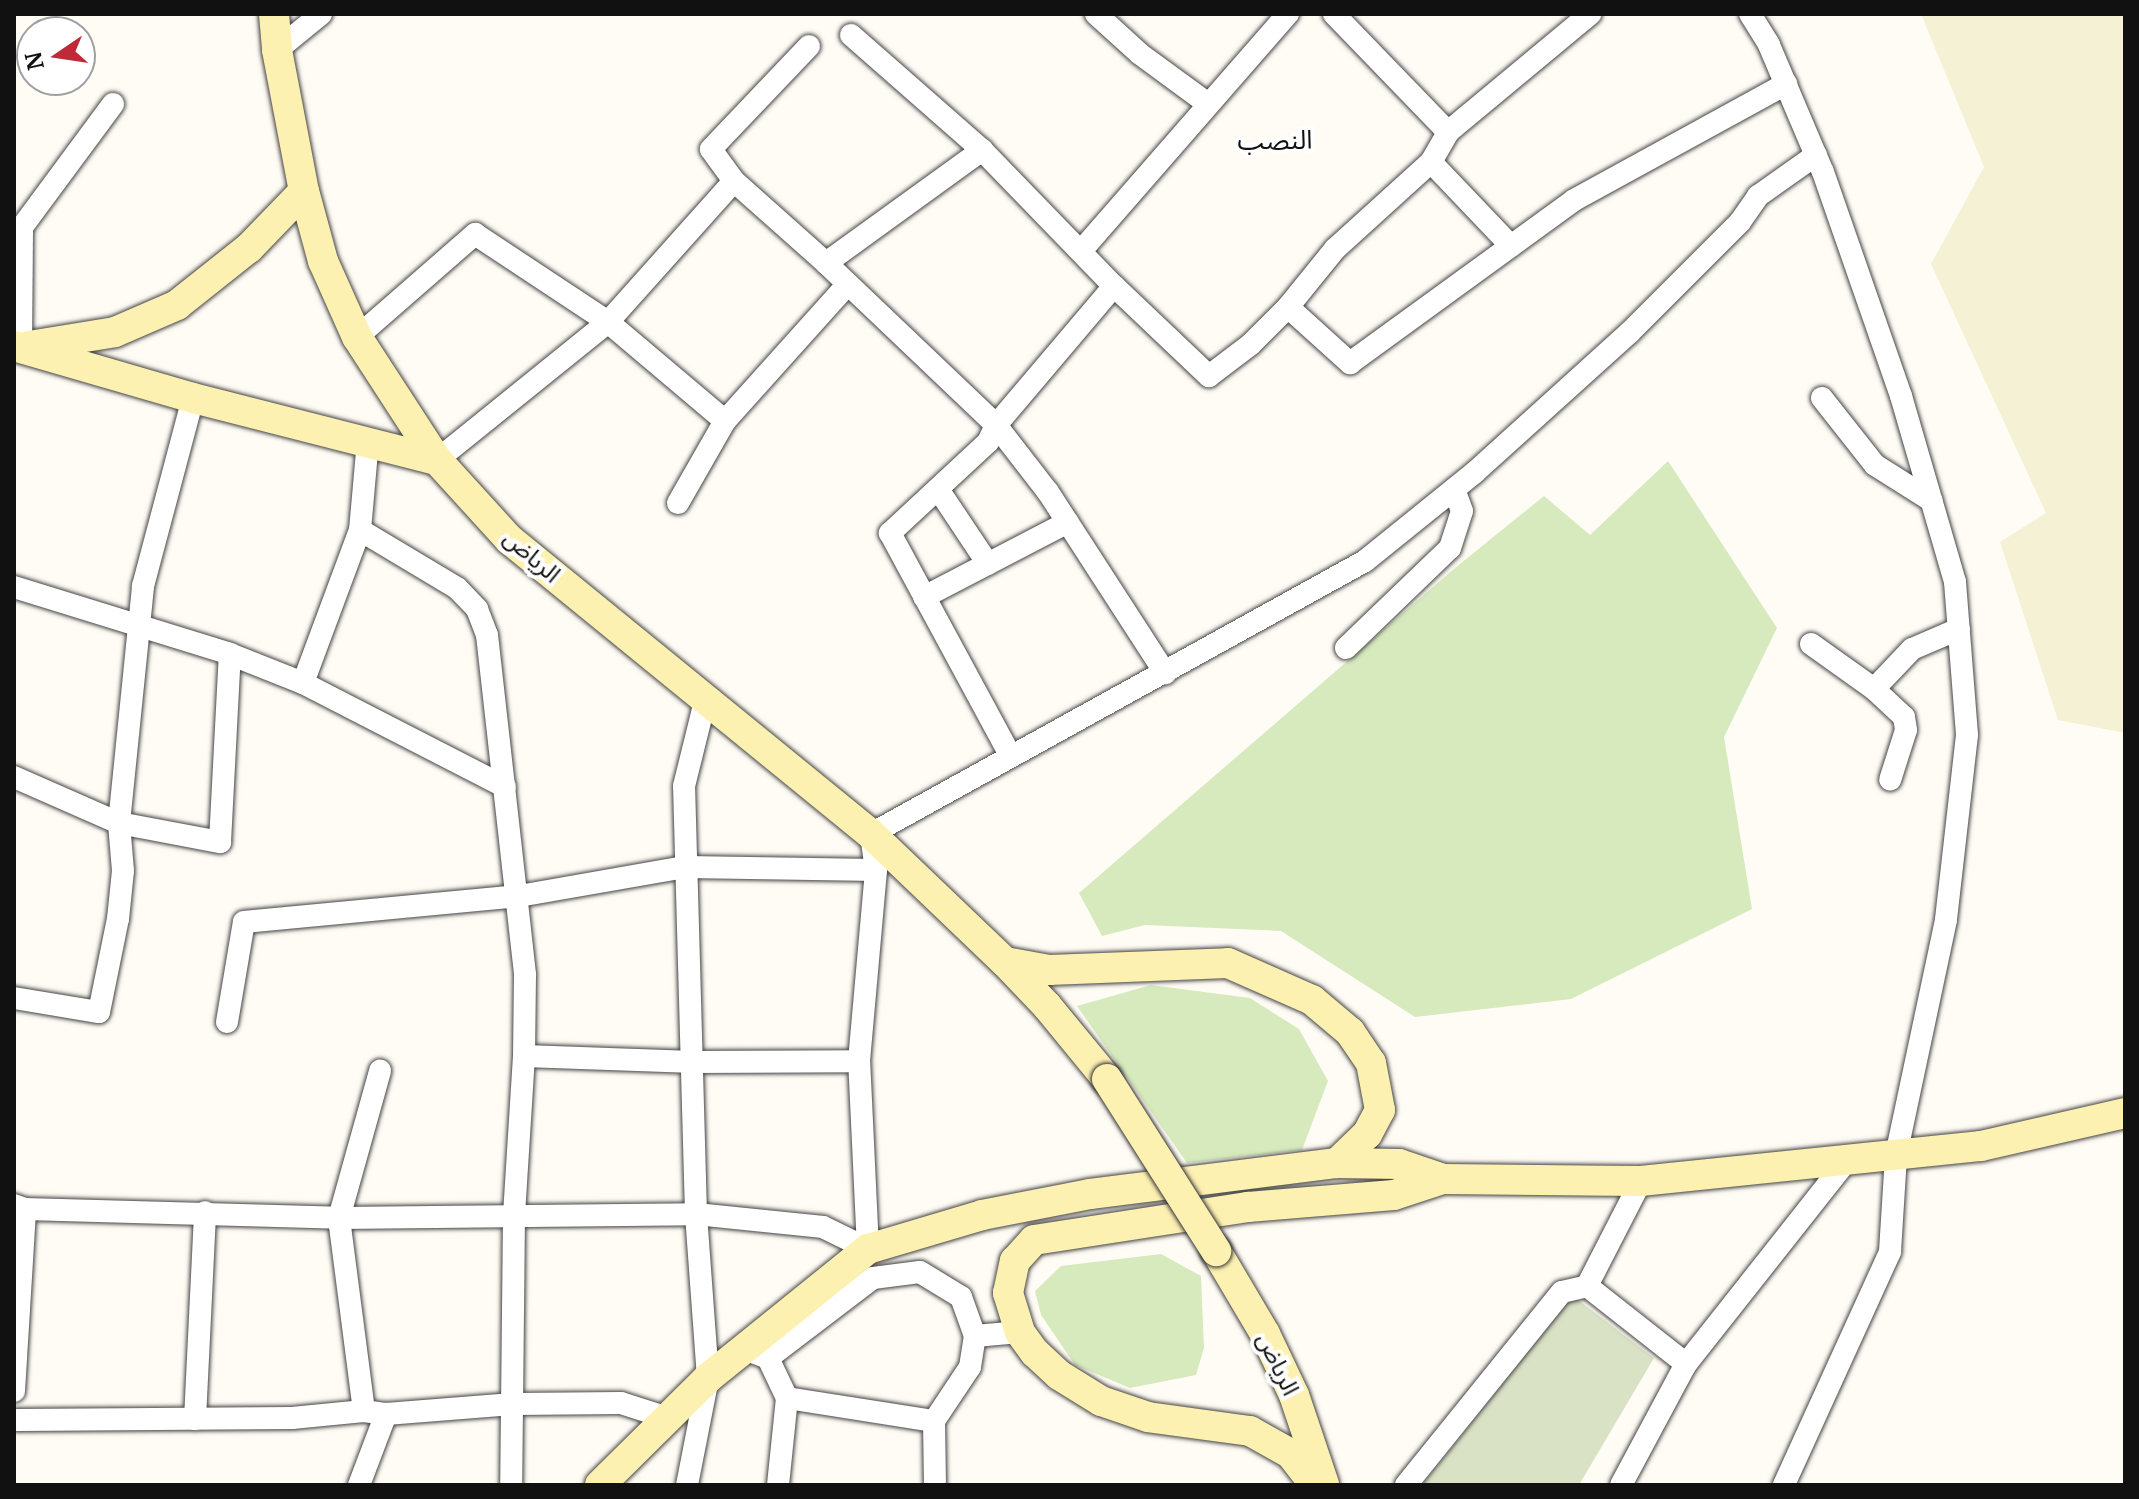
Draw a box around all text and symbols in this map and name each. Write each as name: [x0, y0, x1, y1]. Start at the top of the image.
north arrow: [16, 16, 96, 96]
text: N: [19, 49, 50, 73]
district label: النصب: [1238, 124, 1312, 156]
street label: الرياض: [498, 523, 566, 589]
street label: الرياض: [1251, 1328, 1305, 1400]

